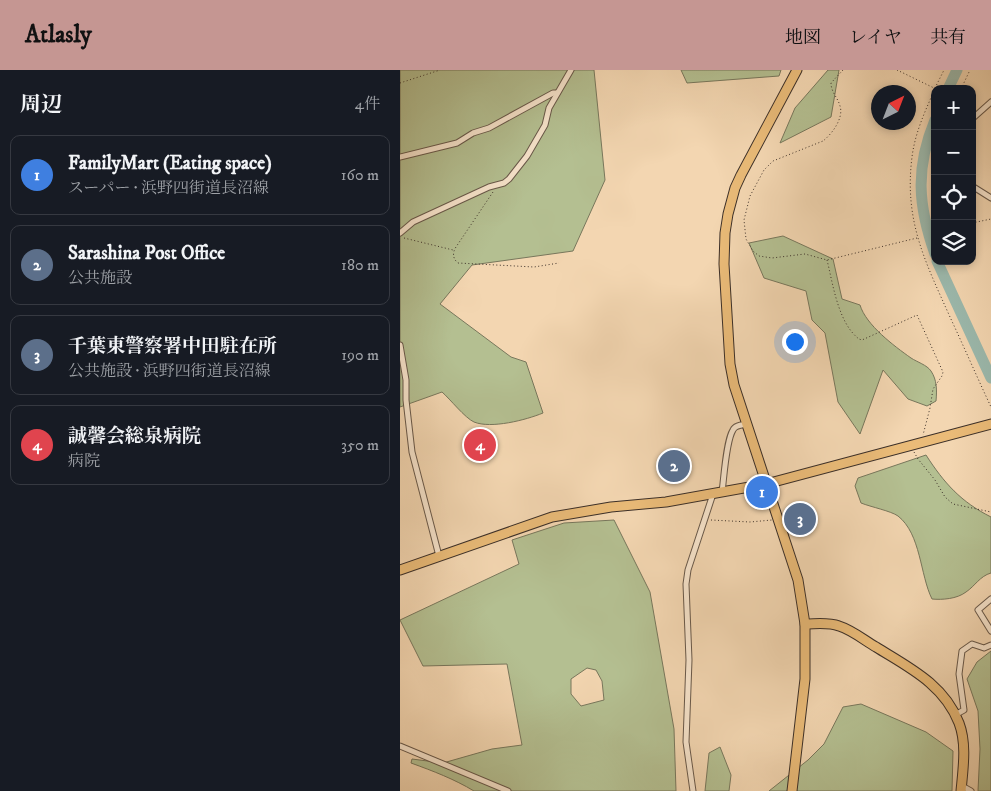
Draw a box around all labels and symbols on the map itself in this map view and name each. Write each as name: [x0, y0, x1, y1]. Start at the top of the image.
north arrow: [871, 85, 916, 130]
your location: [782, 329, 808, 355]
pin: 4: [464, 426, 496, 464]
pin: 2: [658, 447, 690, 485]
pin: 1: [746, 473, 778, 511]
pin: 3: [784, 500, 816, 538]

